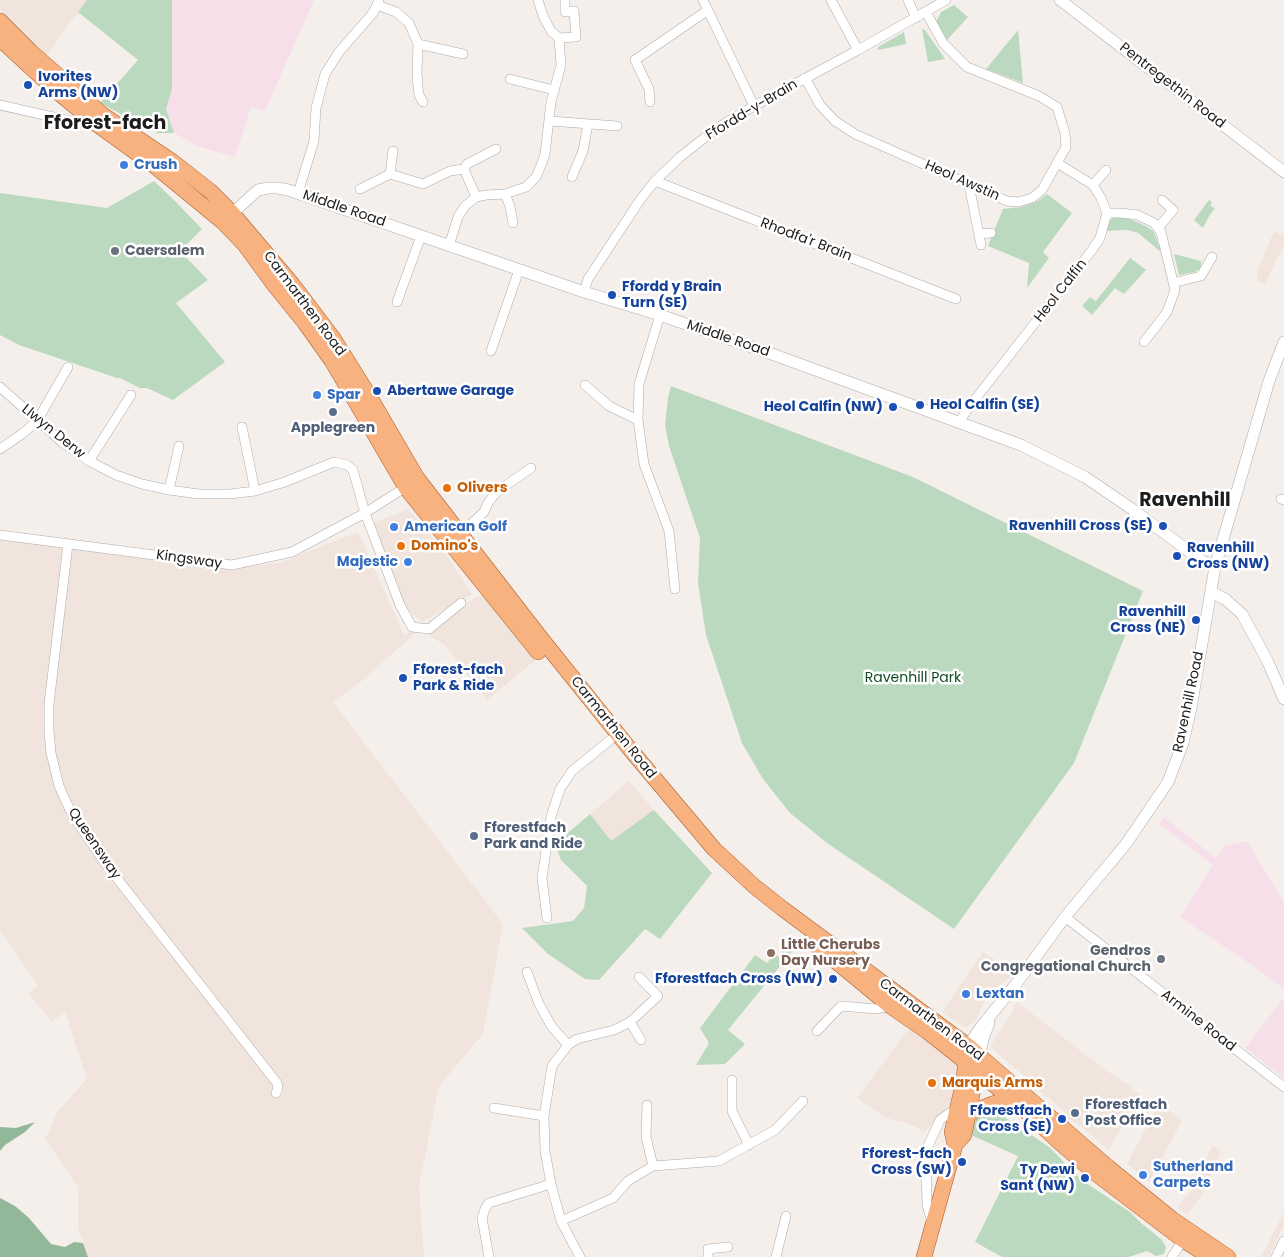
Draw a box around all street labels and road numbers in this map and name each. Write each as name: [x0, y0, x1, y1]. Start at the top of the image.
street label: Pentregethin Road: [1116, 40, 1228, 132]
street label: Ffordd-y-Brain: [703, 76, 801, 144]
street label: Heol Awstin: [922, 157, 1002, 205]
street label: Middle Road: [300, 187, 388, 231]
street label: Rhodfa'r Brain: [758, 215, 854, 265]
street label: Carmarthen Road: [259, 248, 349, 360]
street label: Heol Calfin: [1031, 256, 1091, 326]
street label: Middle Road: [684, 317, 772, 361]
street label: Llwyn Derw: [18, 401, 88, 463]
street label: Kingsway: [155, 547, 223, 573]
street label: Ravenhill Road: [1170, 650, 1208, 754]
street label: Carmarthen Road: [567, 674, 659, 782]
street label: Queensway: [64, 805, 124, 883]
street label: Carmarthen Road: [875, 975, 987, 1065]
street label: Armine Road: [1157, 987, 1239, 1055]

